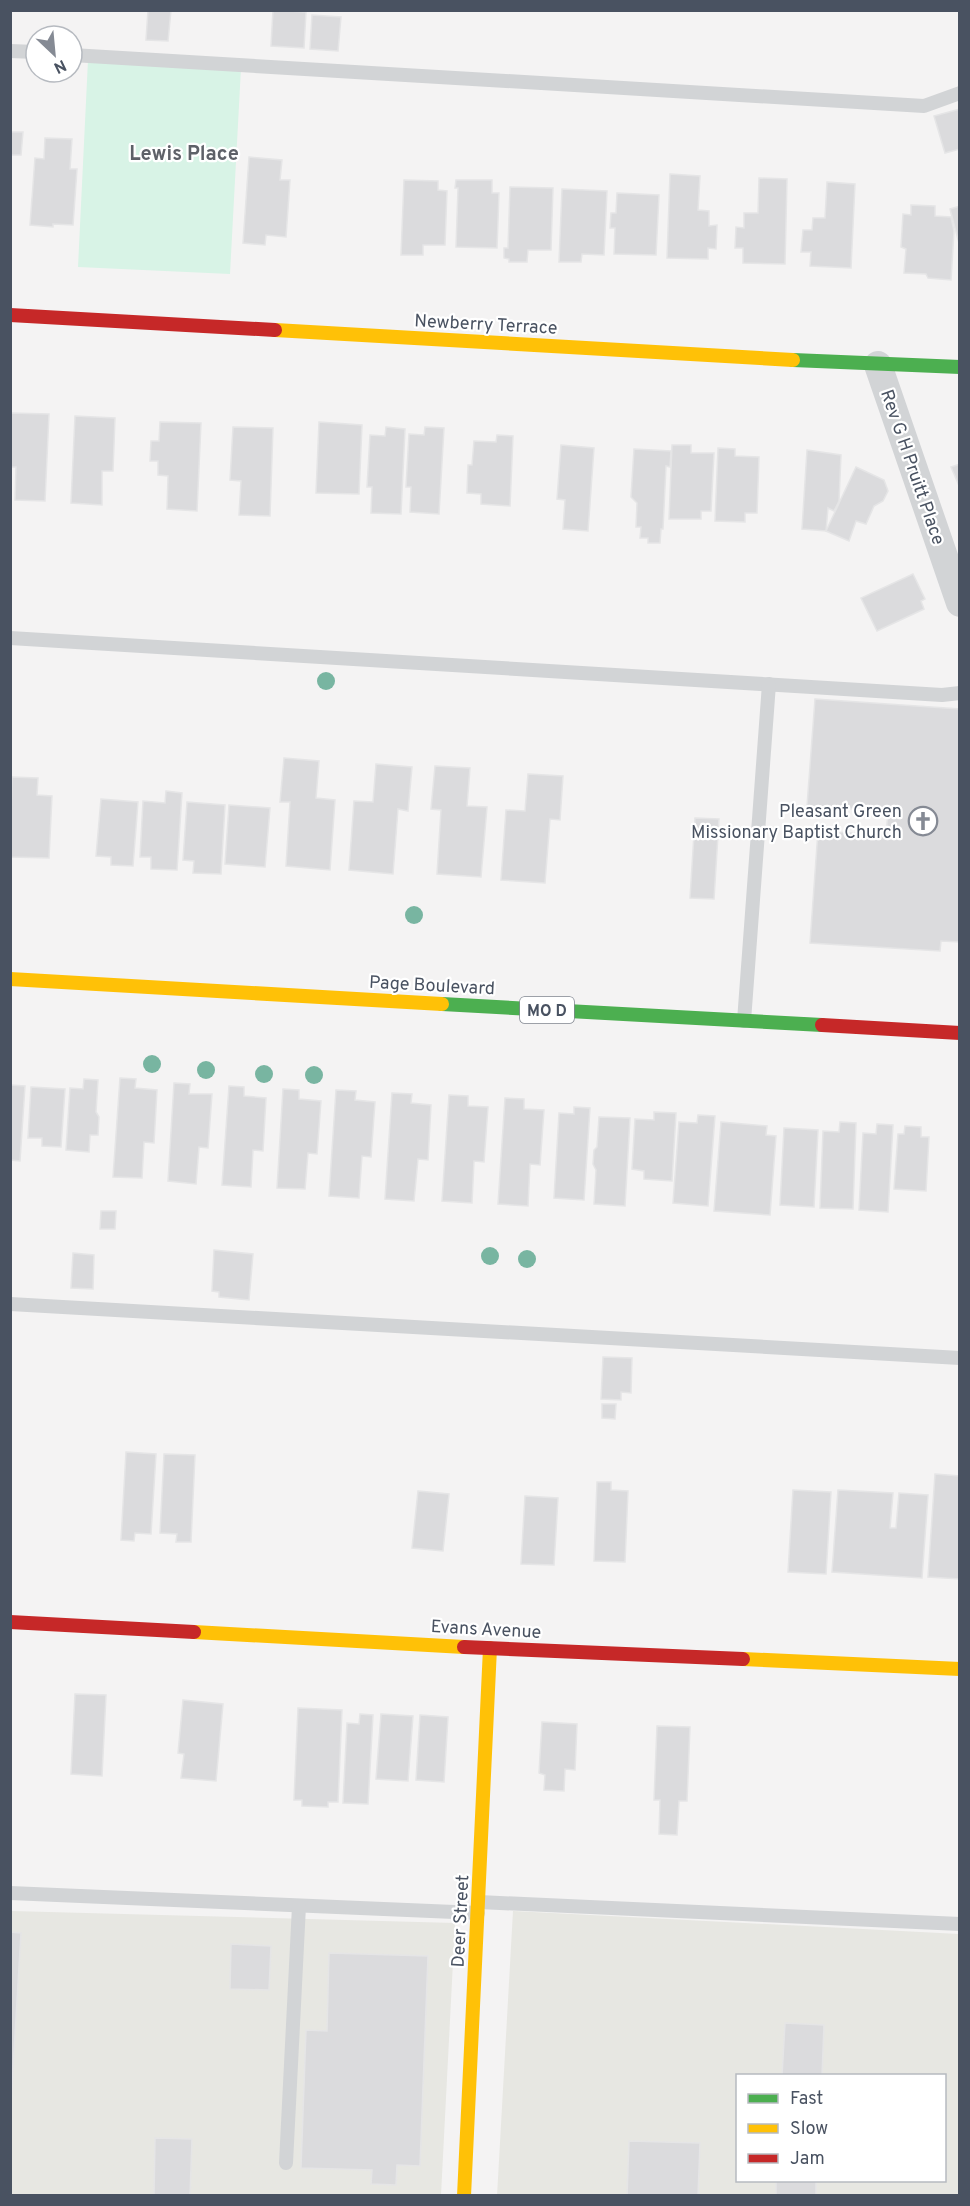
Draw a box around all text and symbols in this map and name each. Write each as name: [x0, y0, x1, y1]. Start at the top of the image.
north arrow: [24, 24, 84, 84]
text: N: [50, 54, 69, 77]
district label: Lewis Place: [129, 142, 239, 168]
street label: Newberry Terrace: [414, 310, 558, 341]
street label: Rev G H Pruitt Place: [874, 387, 949, 548]
place label: Pleasant Green Missionary Baptist Church: [691, 801, 902, 845]
church icon: Pleasant Green Missionary Baptist Church: [907, 805, 939, 837]
street label: Page Boulevard: [368, 972, 495, 1001]
road number: MO D: [520, 997, 574, 1023]
street label: Evans Avenue: [430, 1616, 542, 1645]
street label: Deer Street: [448, 1874, 475, 1968]
legend: [736, 2074, 946, 2182]
text: Fast: [790, 2088, 823, 2111]
text: Slow: [790, 2118, 828, 2141]
text: Jam: [790, 2148, 825, 2171]

